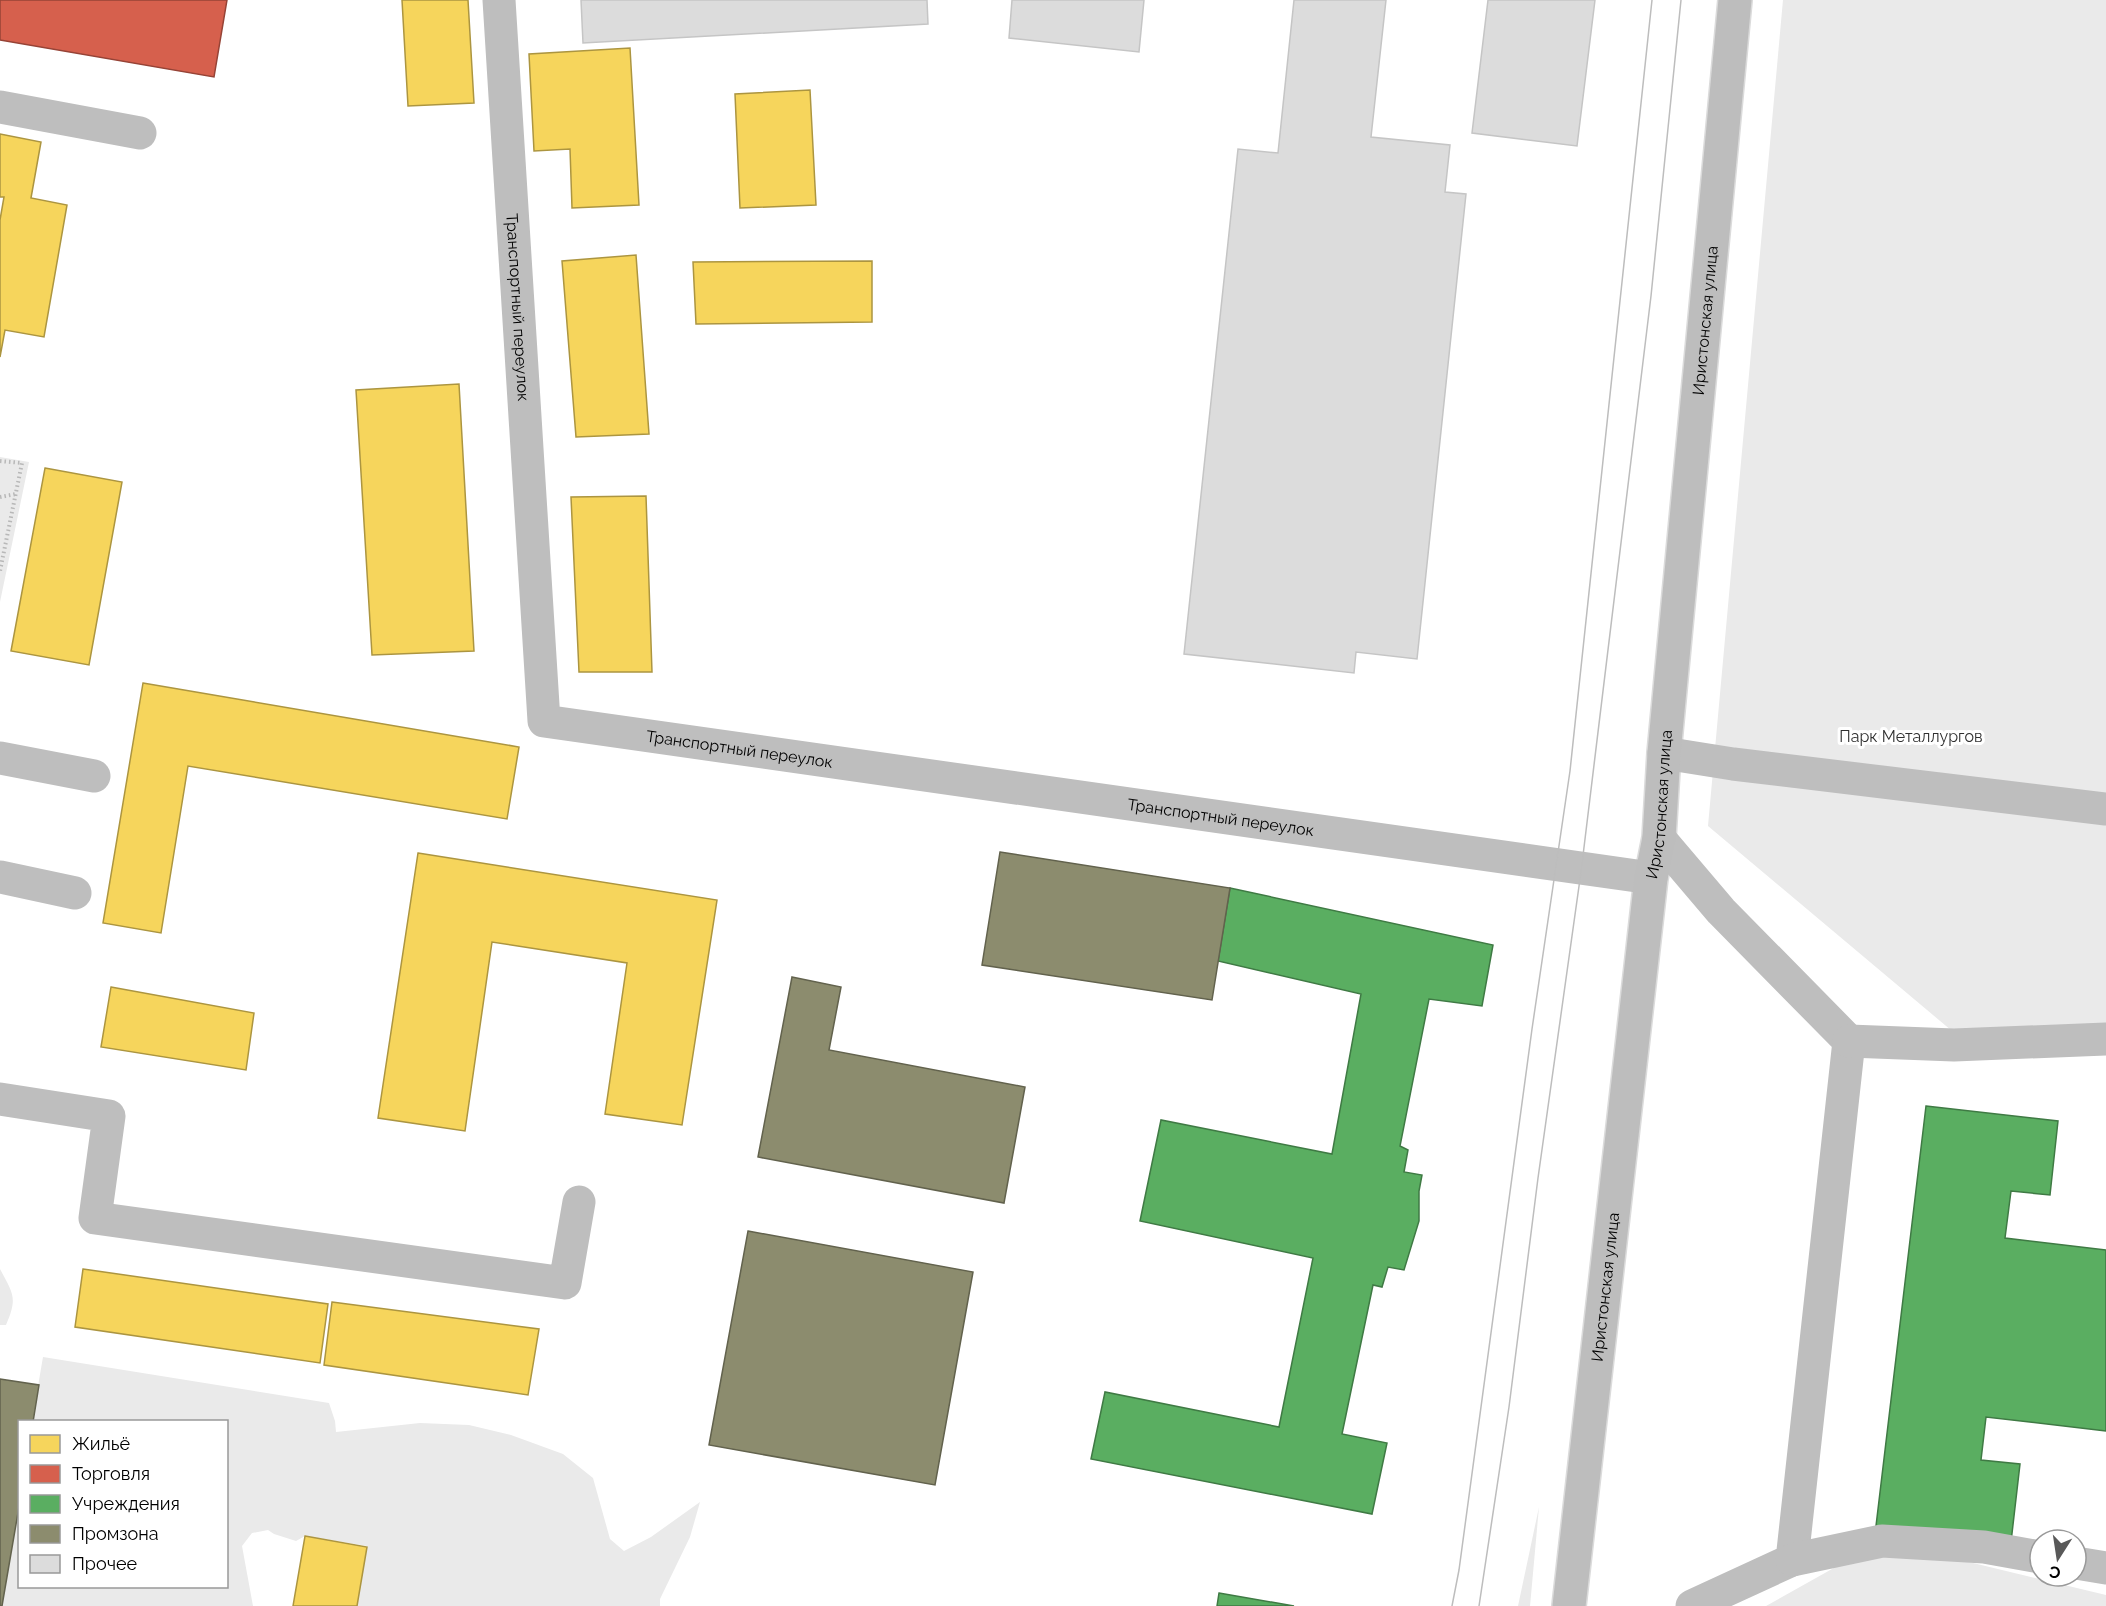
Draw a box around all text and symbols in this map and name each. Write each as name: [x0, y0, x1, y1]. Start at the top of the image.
street label: Транспортный переулок: [503, 213, 534, 402]
street label: Иристонская улица: [1688, 245, 1721, 396]
street label: Транспортный переулок: [645, 726, 834, 771]
park label: Парк Металлургов: [1839, 727, 1983, 746]
street label: Иристонская улица: [1642, 729, 1676, 880]
street label: Транспортный переулок: [1126, 794, 1315, 840]
street label: Иристонская улица: [1587, 1211, 1623, 1363]
legend: [18, 1420, 228, 1588]
text: Жильё: [72, 1433, 130, 1454]
text: Торговля: [72, 1463, 150, 1484]
text: Учреждения: [72, 1493, 180, 1514]
text: Промзона: [72, 1523, 159, 1544]
north arrow: [2028, 1528, 2088, 1588]
text: Прочее: [72, 1553, 138, 1574]
text: С: [2048, 1562, 2062, 1583]

